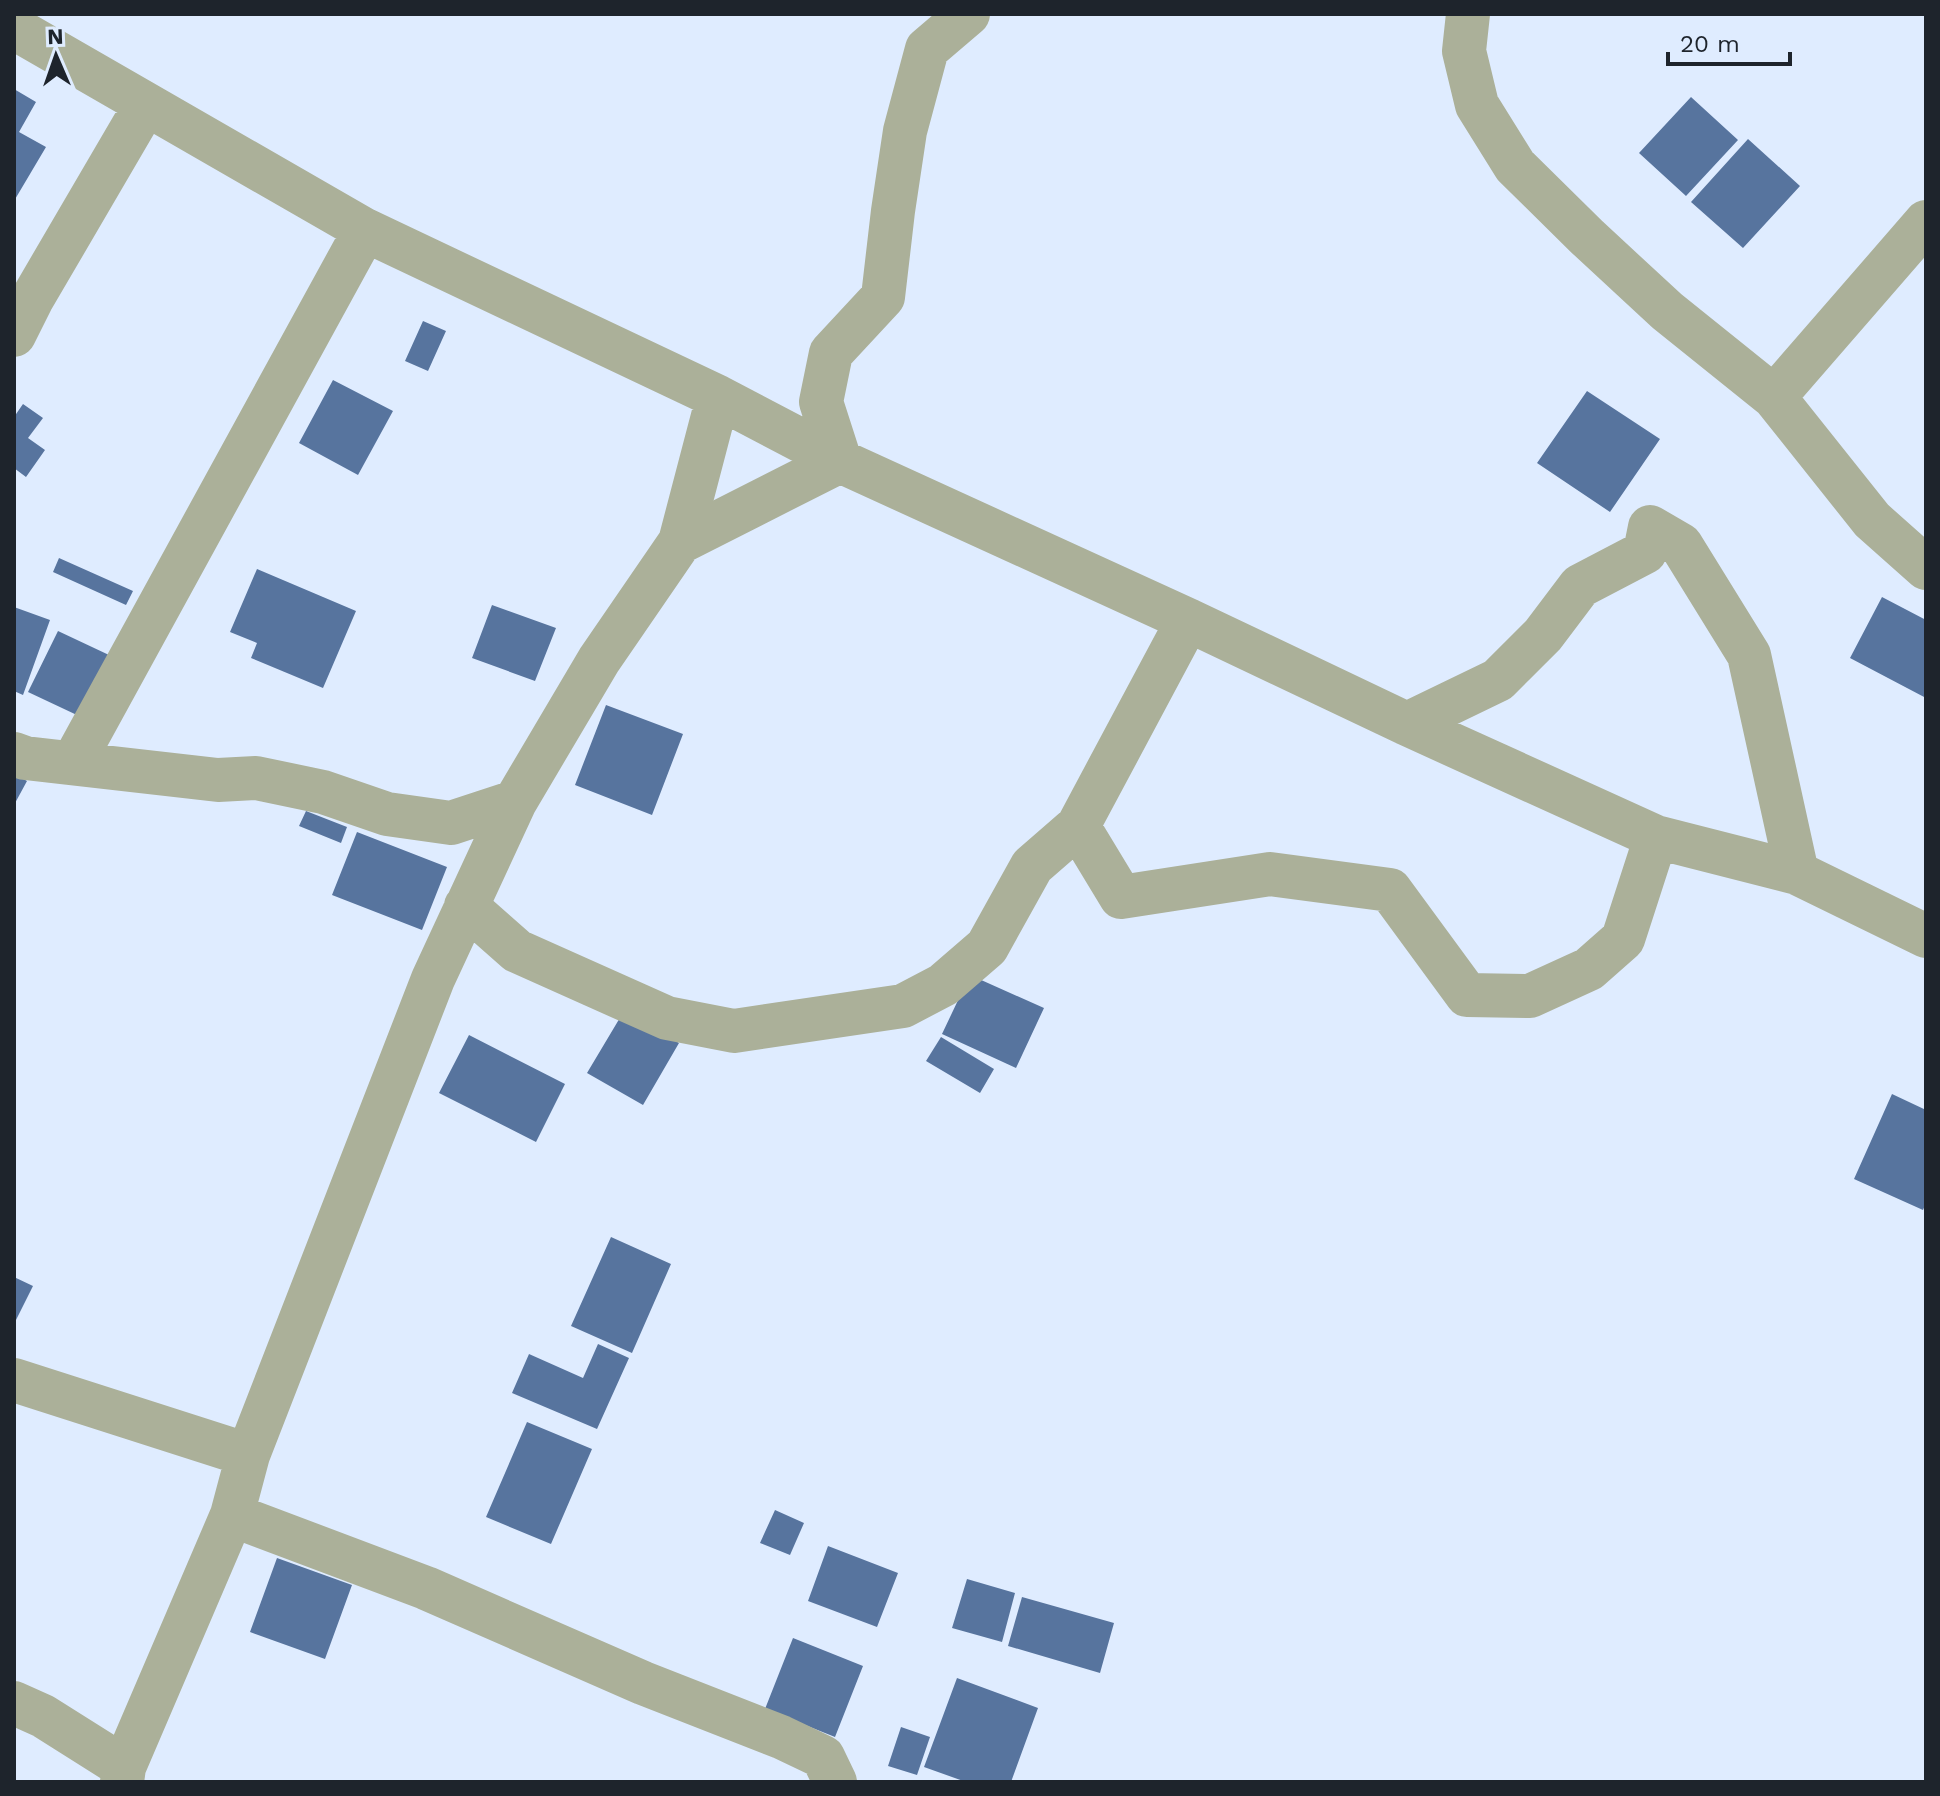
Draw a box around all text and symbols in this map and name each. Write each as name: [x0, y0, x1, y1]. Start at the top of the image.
north arrow: [16, 16, 96, 96]
scale bar: [1668, 16, 1790, 66]
text: N: [47, 24, 64, 49]
text: 20 m: [1680, 30, 1740, 58]

